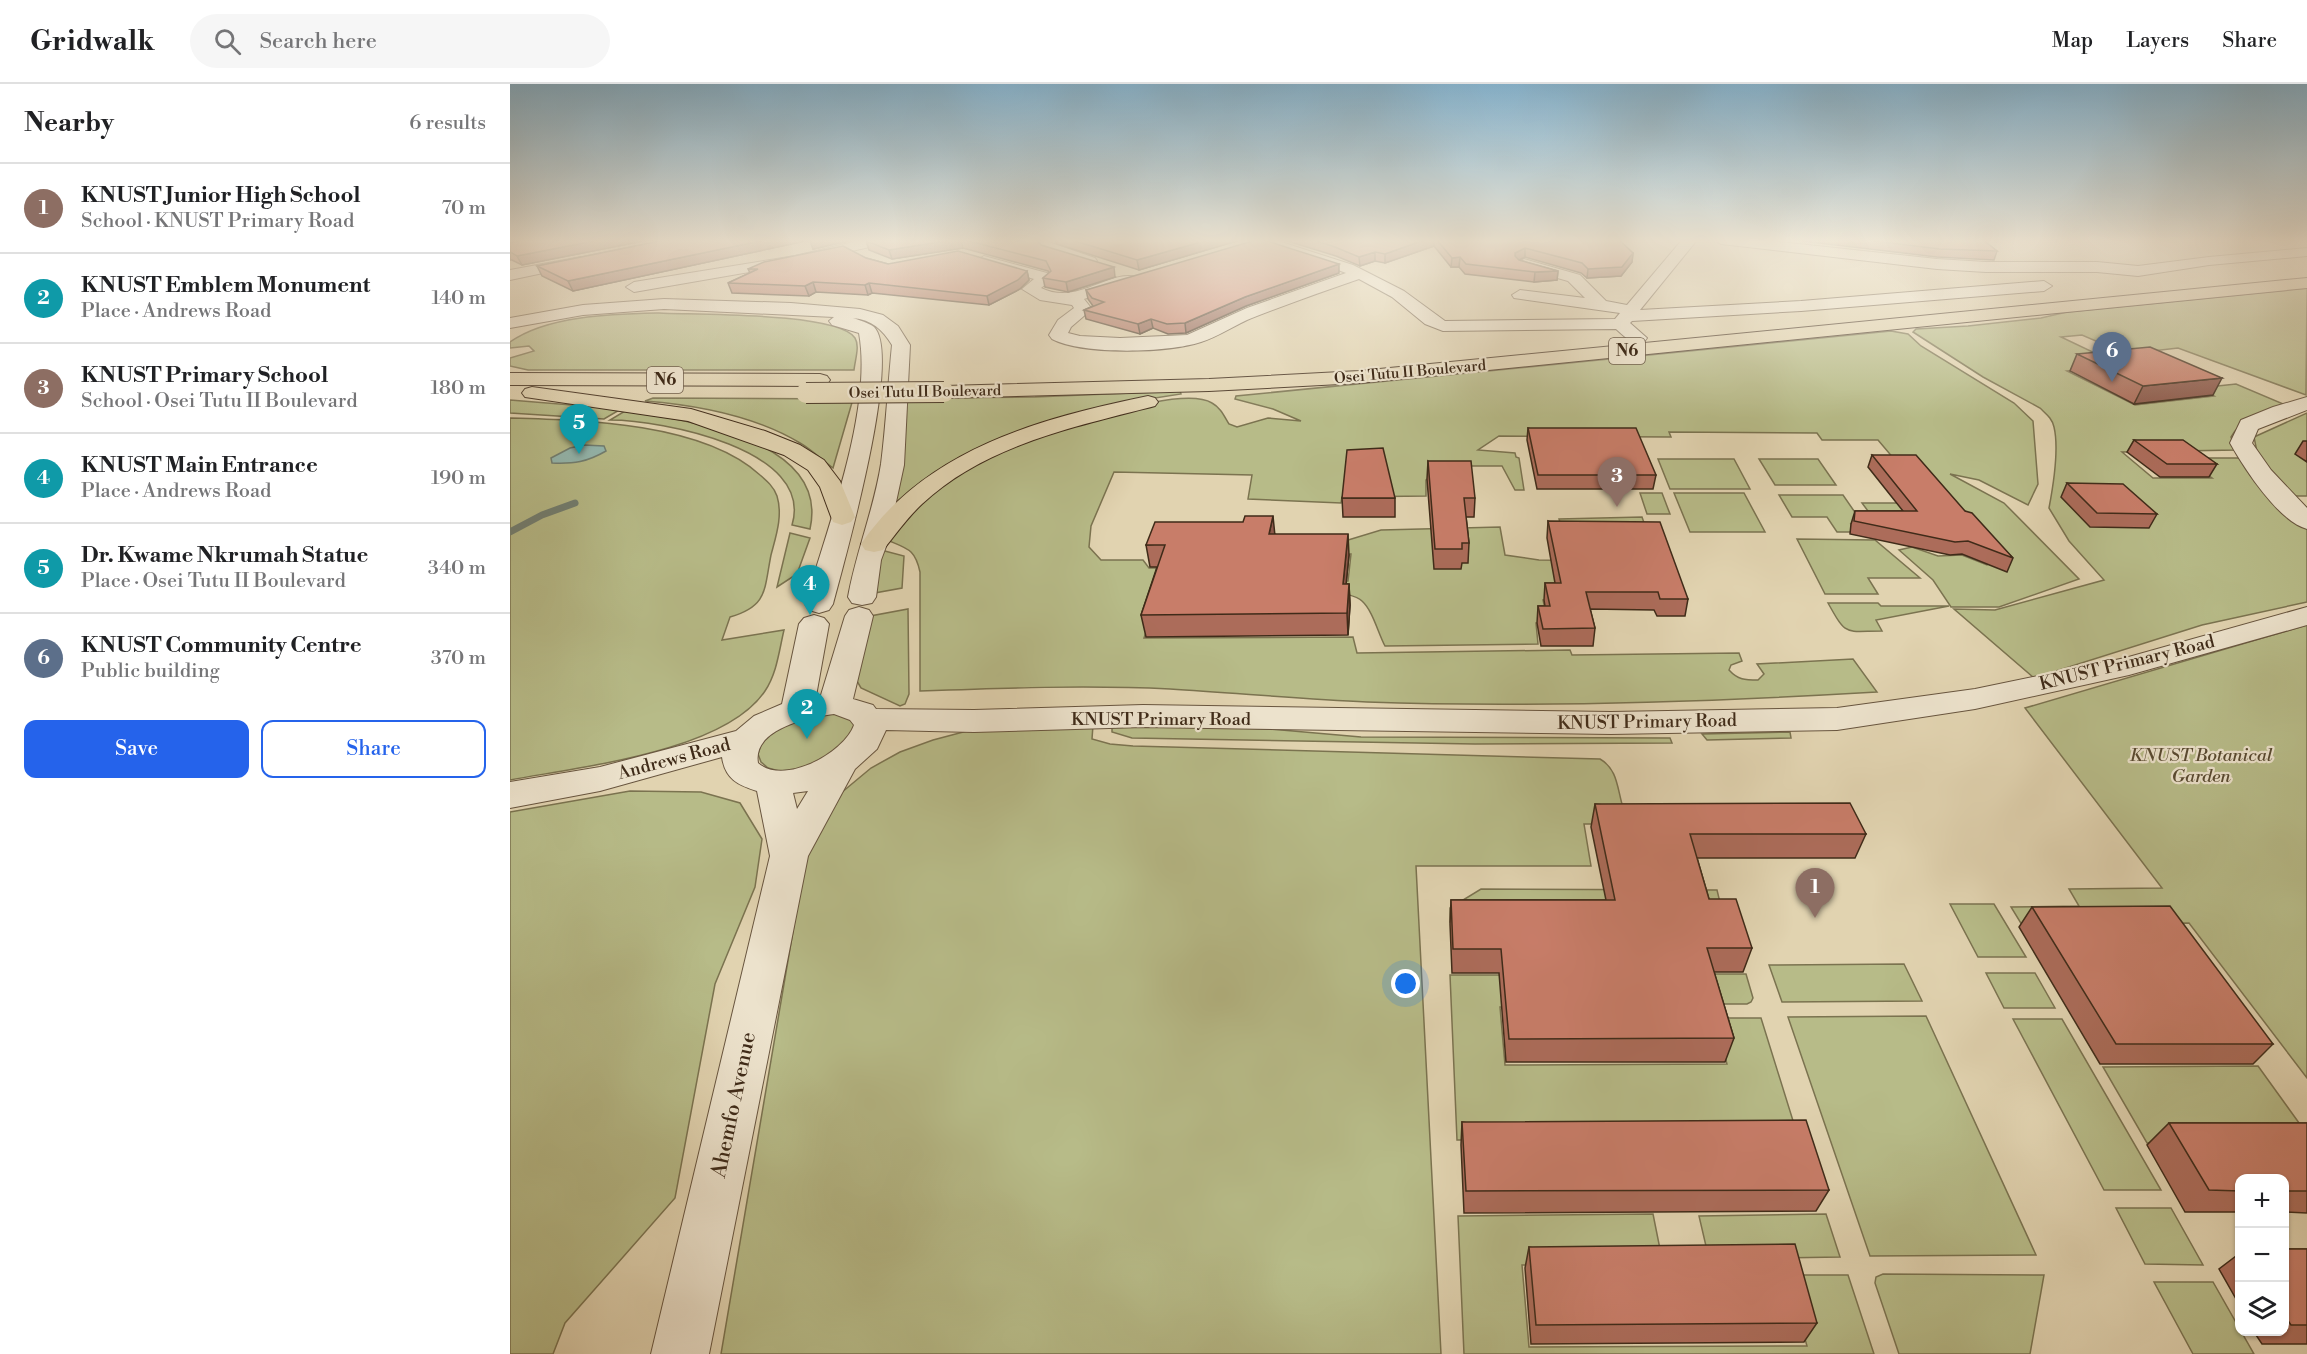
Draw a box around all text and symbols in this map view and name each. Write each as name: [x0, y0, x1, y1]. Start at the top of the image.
search box: [190, 14, 610, 68]
text: Gridwalk: [30, 24, 154, 59]
icon: search: [211, 25, 244, 58]
text: Search here: [259, 28, 377, 55]
text: Map: [2052, 28, 2093, 54]
text: Layers: [2126, 28, 2189, 54]
text: Share: [2222, 28, 2277, 54]
text: Nearby: [24, 107, 114, 139]
text: 6 results: [409, 111, 486, 136]
text: KNUST Junior High School: [81, 182, 361, 209]
text: 1: [39, 196, 48, 221]
text: 70 m: [442, 196, 486, 221]
text: School · KNUST Primary Road: [81, 209, 354, 234]
text: KNUST Emblem Monument: [81, 272, 370, 299]
text: 2: [37, 286, 50, 311]
text: 140 m: [431, 286, 486, 311]
text: Place · Andrews Road: [81, 299, 271, 324]
pin: 6: [2092, 332, 2132, 382]
road number: N6: [1609, 338, 1645, 364]
street label: Osei Tutu II Boulevard: [1333, 356, 1487, 388]
text: KNUST Primary School: [81, 362, 328, 389]
road number: N6: [647, 367, 683, 393]
text: 3: [37, 376, 50, 401]
text: 180 m: [431, 376, 486, 401]
street label: Osei Tutu II Boulevard: [849, 381, 1002, 403]
text: School · Osei Tutu II Boulevard: [81, 389, 358, 414]
pin: 5: [560, 404, 598, 454]
text: KNUST Main Entrance: [81, 452, 318, 479]
pin: 3: [1598, 458, 1636, 507]
text: 4: [37, 466, 50, 491]
text: 190 m: [431, 466, 486, 491]
text: Place · Andrews Road: [81, 479, 271, 504]
text: Dr. Kwame Nkrumah Statue: [81, 542, 368, 569]
text: 5: [37, 556, 50, 581]
text: 340 m: [428, 556, 486, 581]
pin: 4: [790, 566, 830, 615]
text: Place · Osei Tutu II Boulevard: [81, 569, 346, 594]
street label: KNUST Primary Road: [2037, 630, 2218, 696]
text: KNUST Community Centre: [81, 632, 362, 659]
text: 6: [37, 646, 50, 671]
text: 370 m: [431, 646, 486, 671]
text: Public building: [81, 659, 220, 684]
pin: 2: [788, 690, 826, 739]
street label: KNUST Primary Road: [1071, 708, 1252, 731]
street label: KNUST Primary Road: [1557, 709, 1738, 735]
button: Save: [24, 720, 249, 778]
button: Share: [261, 720, 486, 778]
street label: Andrews Road: [614, 733, 734, 785]
park label: KNUST Botanical Garden: [2129, 744, 2273, 788]
pin: 1: [1796, 868, 1834, 918]
your location: [1391, 969, 1420, 998]
street label: Ahemfo Avenue: [706, 1030, 762, 1181]
map controls: [2235, 1174, 2289, 1336]
button: +: [2235, 1174, 2289, 1228]
button: −: [2235, 1228, 2289, 1282]
button: layers: [2235, 1282, 2289, 1336]

